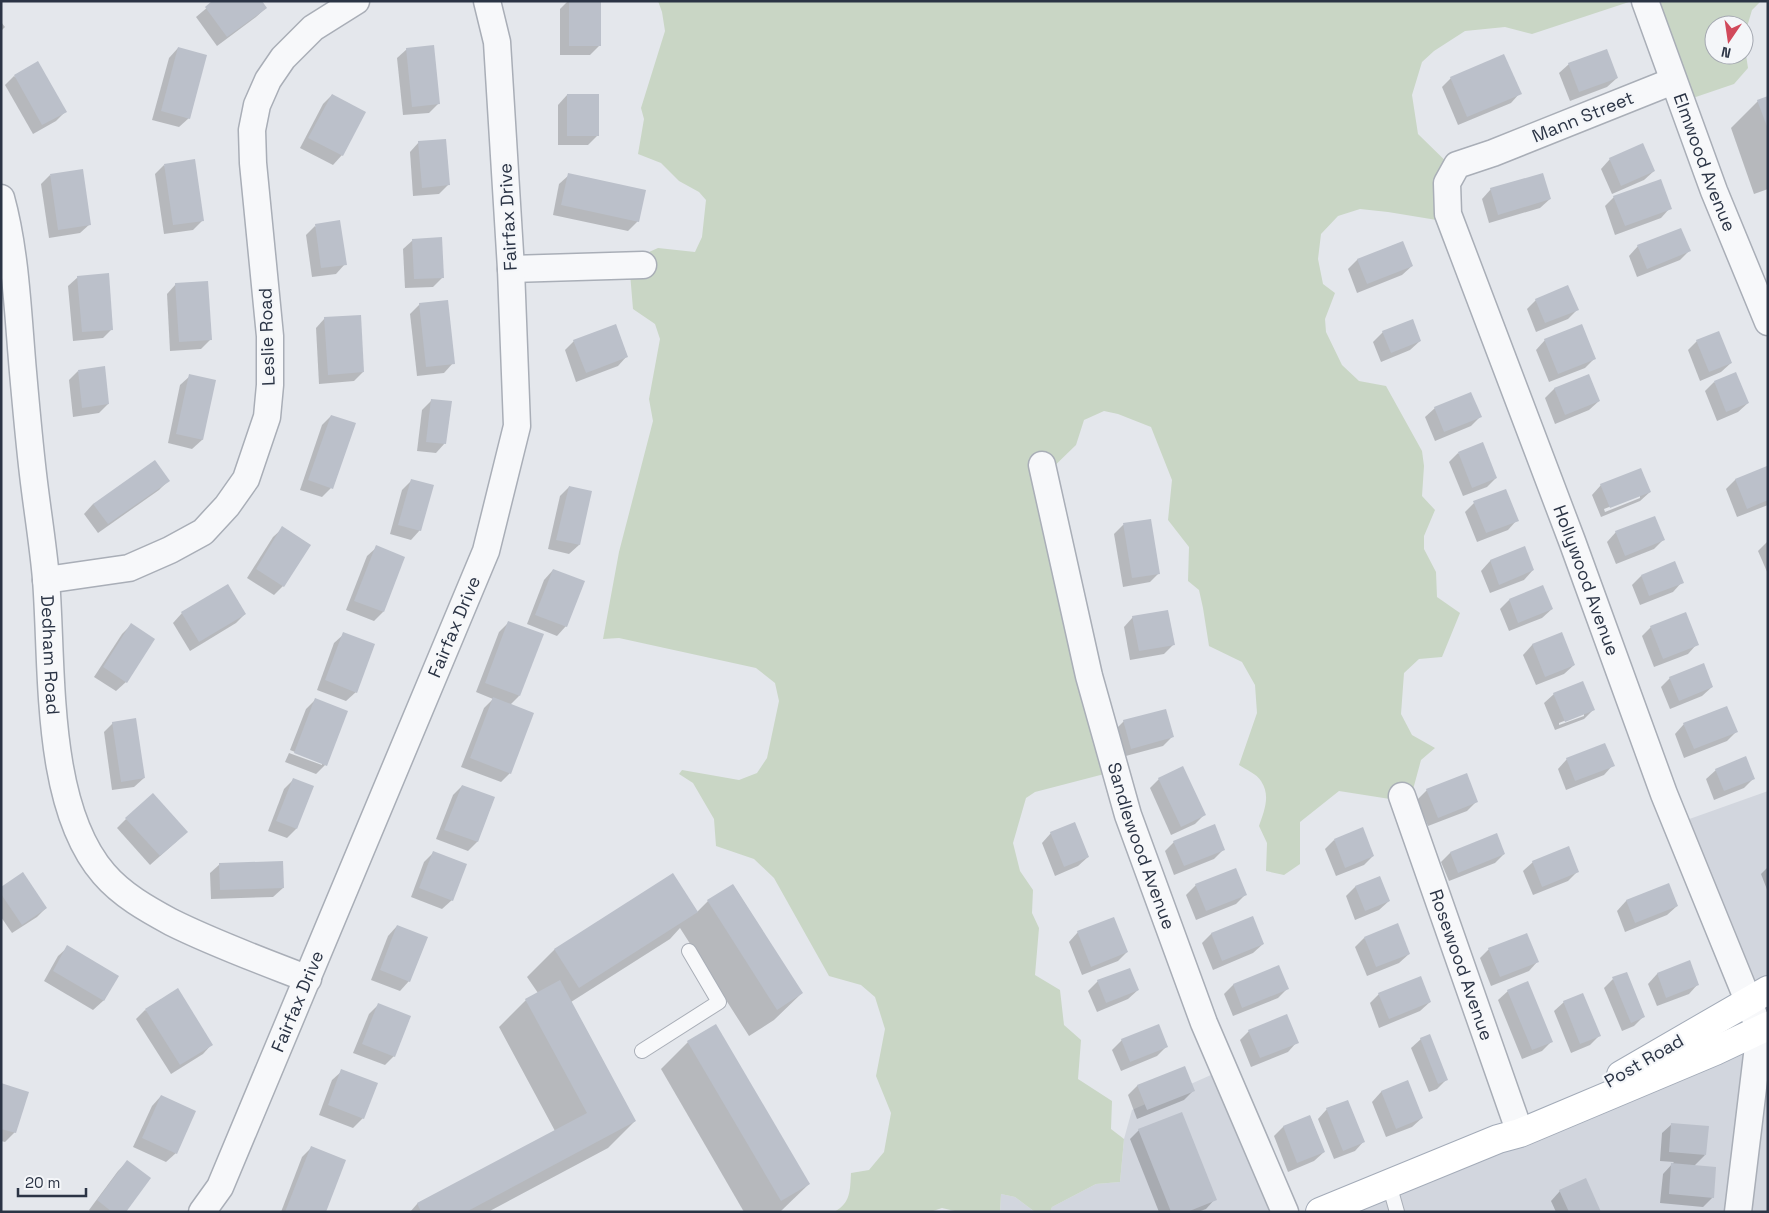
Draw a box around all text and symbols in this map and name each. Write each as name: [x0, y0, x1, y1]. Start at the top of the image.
north arrow: [1704, 15, 1754, 65]
text: N: [1719, 43, 1733, 62]
street label: Mann Street: [1529, 86, 1637, 147]
street label: Elmwood Avenue: [1668, 90, 1741, 235]
street label: Fairfax Drive: [493, 163, 522, 271]
street label: Leslie Road: [253, 288, 280, 386]
street label: Hollywood Avenue: [1548, 502, 1625, 659]
street label: Fairfax Drive: [422, 572, 485, 681]
street label: Dedham Road: [36, 594, 65, 716]
street label: Sandlewood Avenue: [1103, 760, 1181, 932]
street label: Rosewood Avenue: [1425, 886, 1499, 1043]
street label: Fairfax Drive: [266, 947, 329, 1055]
street label: Post Road: [1600, 1029, 1688, 1093]
scale bar: [18, 1166, 85, 1198]
text: 20 m: [25, 1173, 60, 1192]

